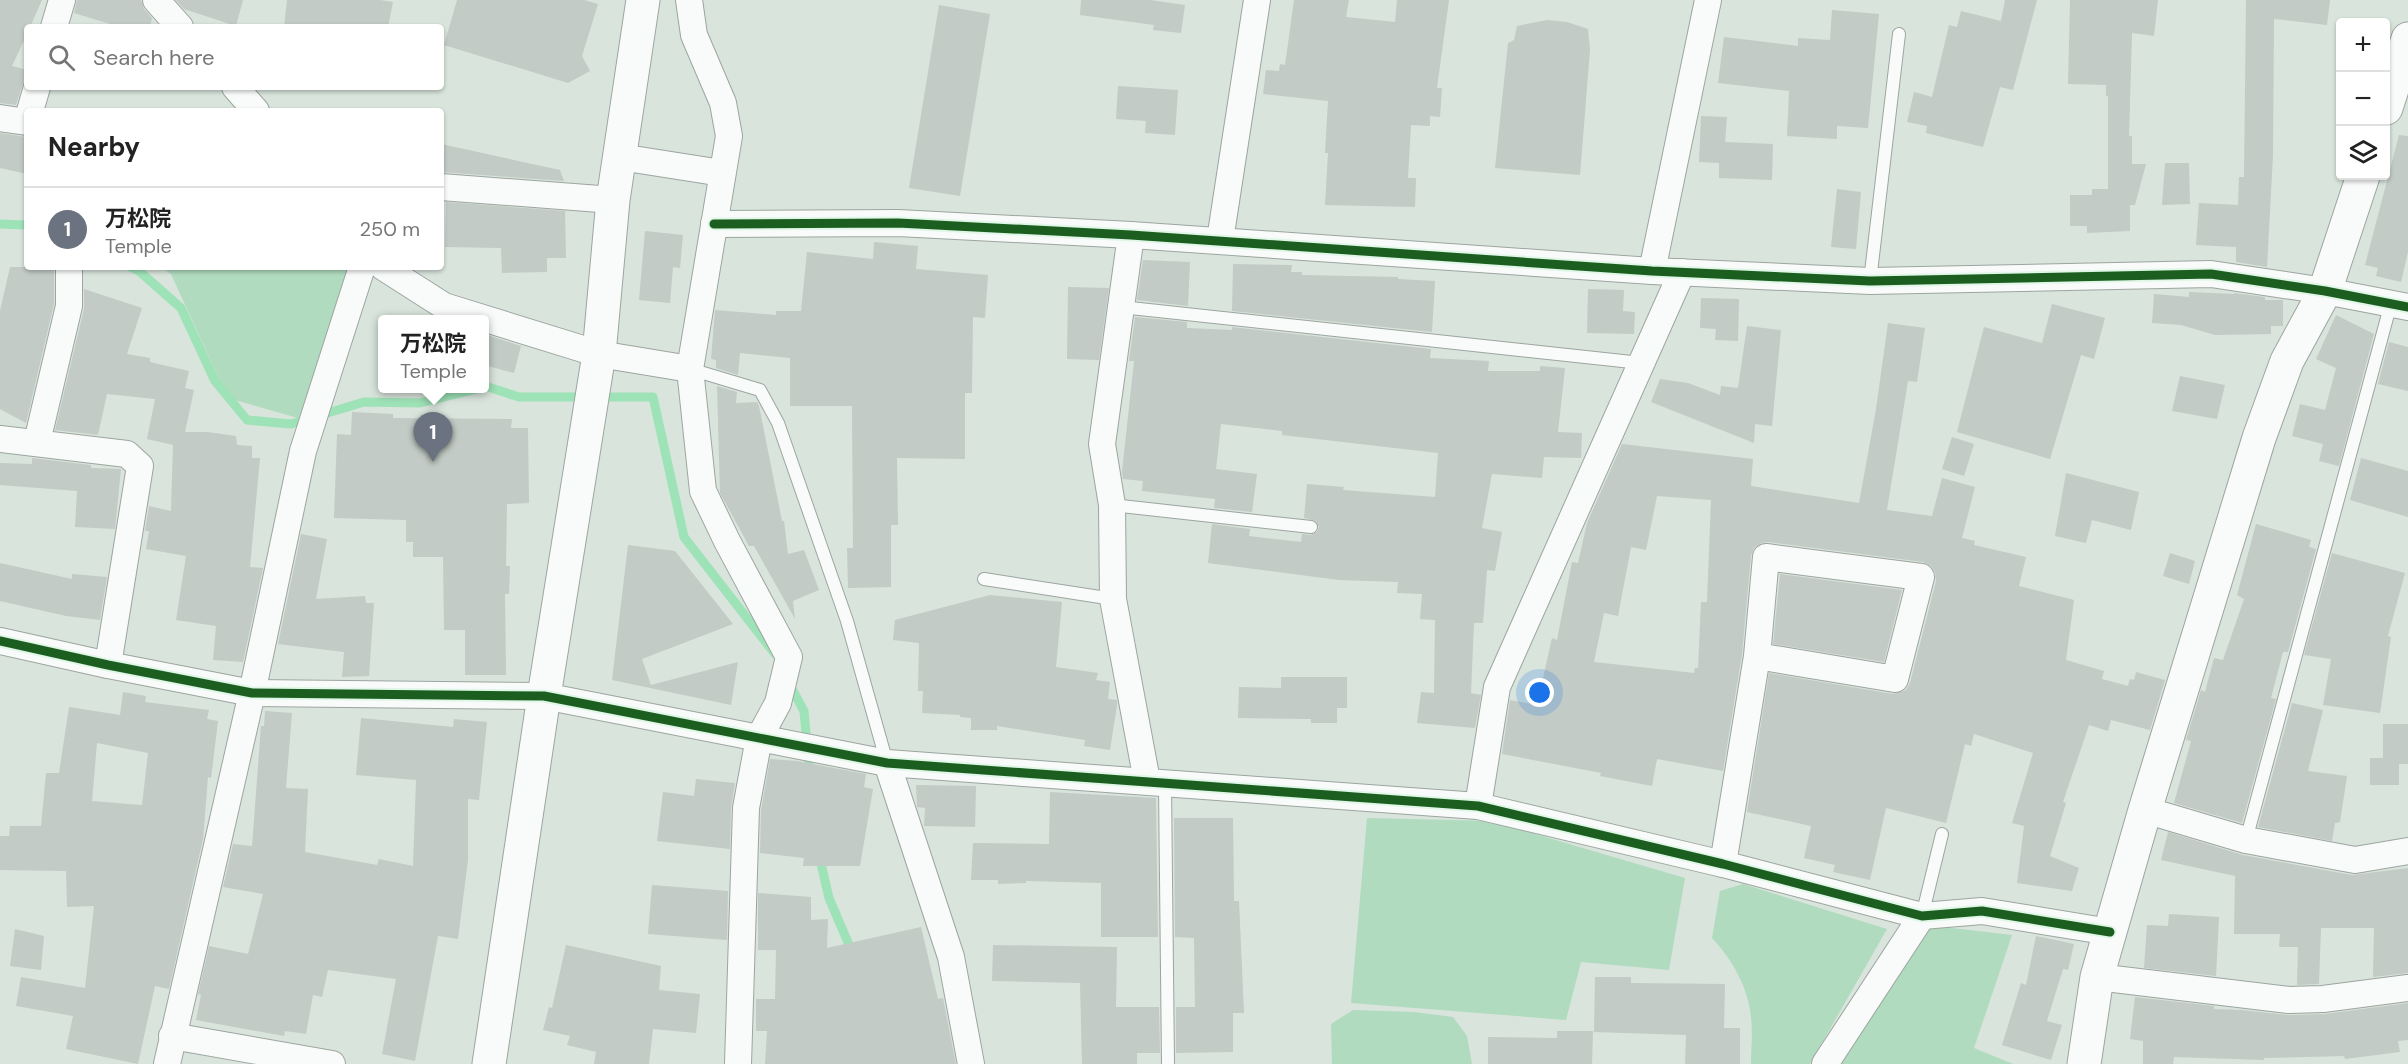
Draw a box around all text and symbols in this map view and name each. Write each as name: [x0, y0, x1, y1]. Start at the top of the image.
map controls: [2336, 18, 2390, 180]
button: +: [2336, 18, 2390, 72]
search box: [24, 24, 444, 90]
icon: search: [45, 41, 78, 74]
text: Search here: [93, 43, 214, 72]
button: −: [2336, 72, 2390, 126]
button: layers: [2336, 126, 2390, 180]
text: Nearby: [48, 130, 140, 164]
text: 万松院: [105, 204, 171, 233]
text: 1: [64, 216, 71, 242]
text: 250 m: [359, 216, 420, 242]
text: Temple: [105, 233, 172, 259]
popup: [378, 315, 489, 393]
text: 万松院: [400, 329, 466, 358]
text: Temple: [400, 358, 467, 384]
pin: 1: [414, 412, 452, 462]
your location: [1525, 678, 1554, 707]

